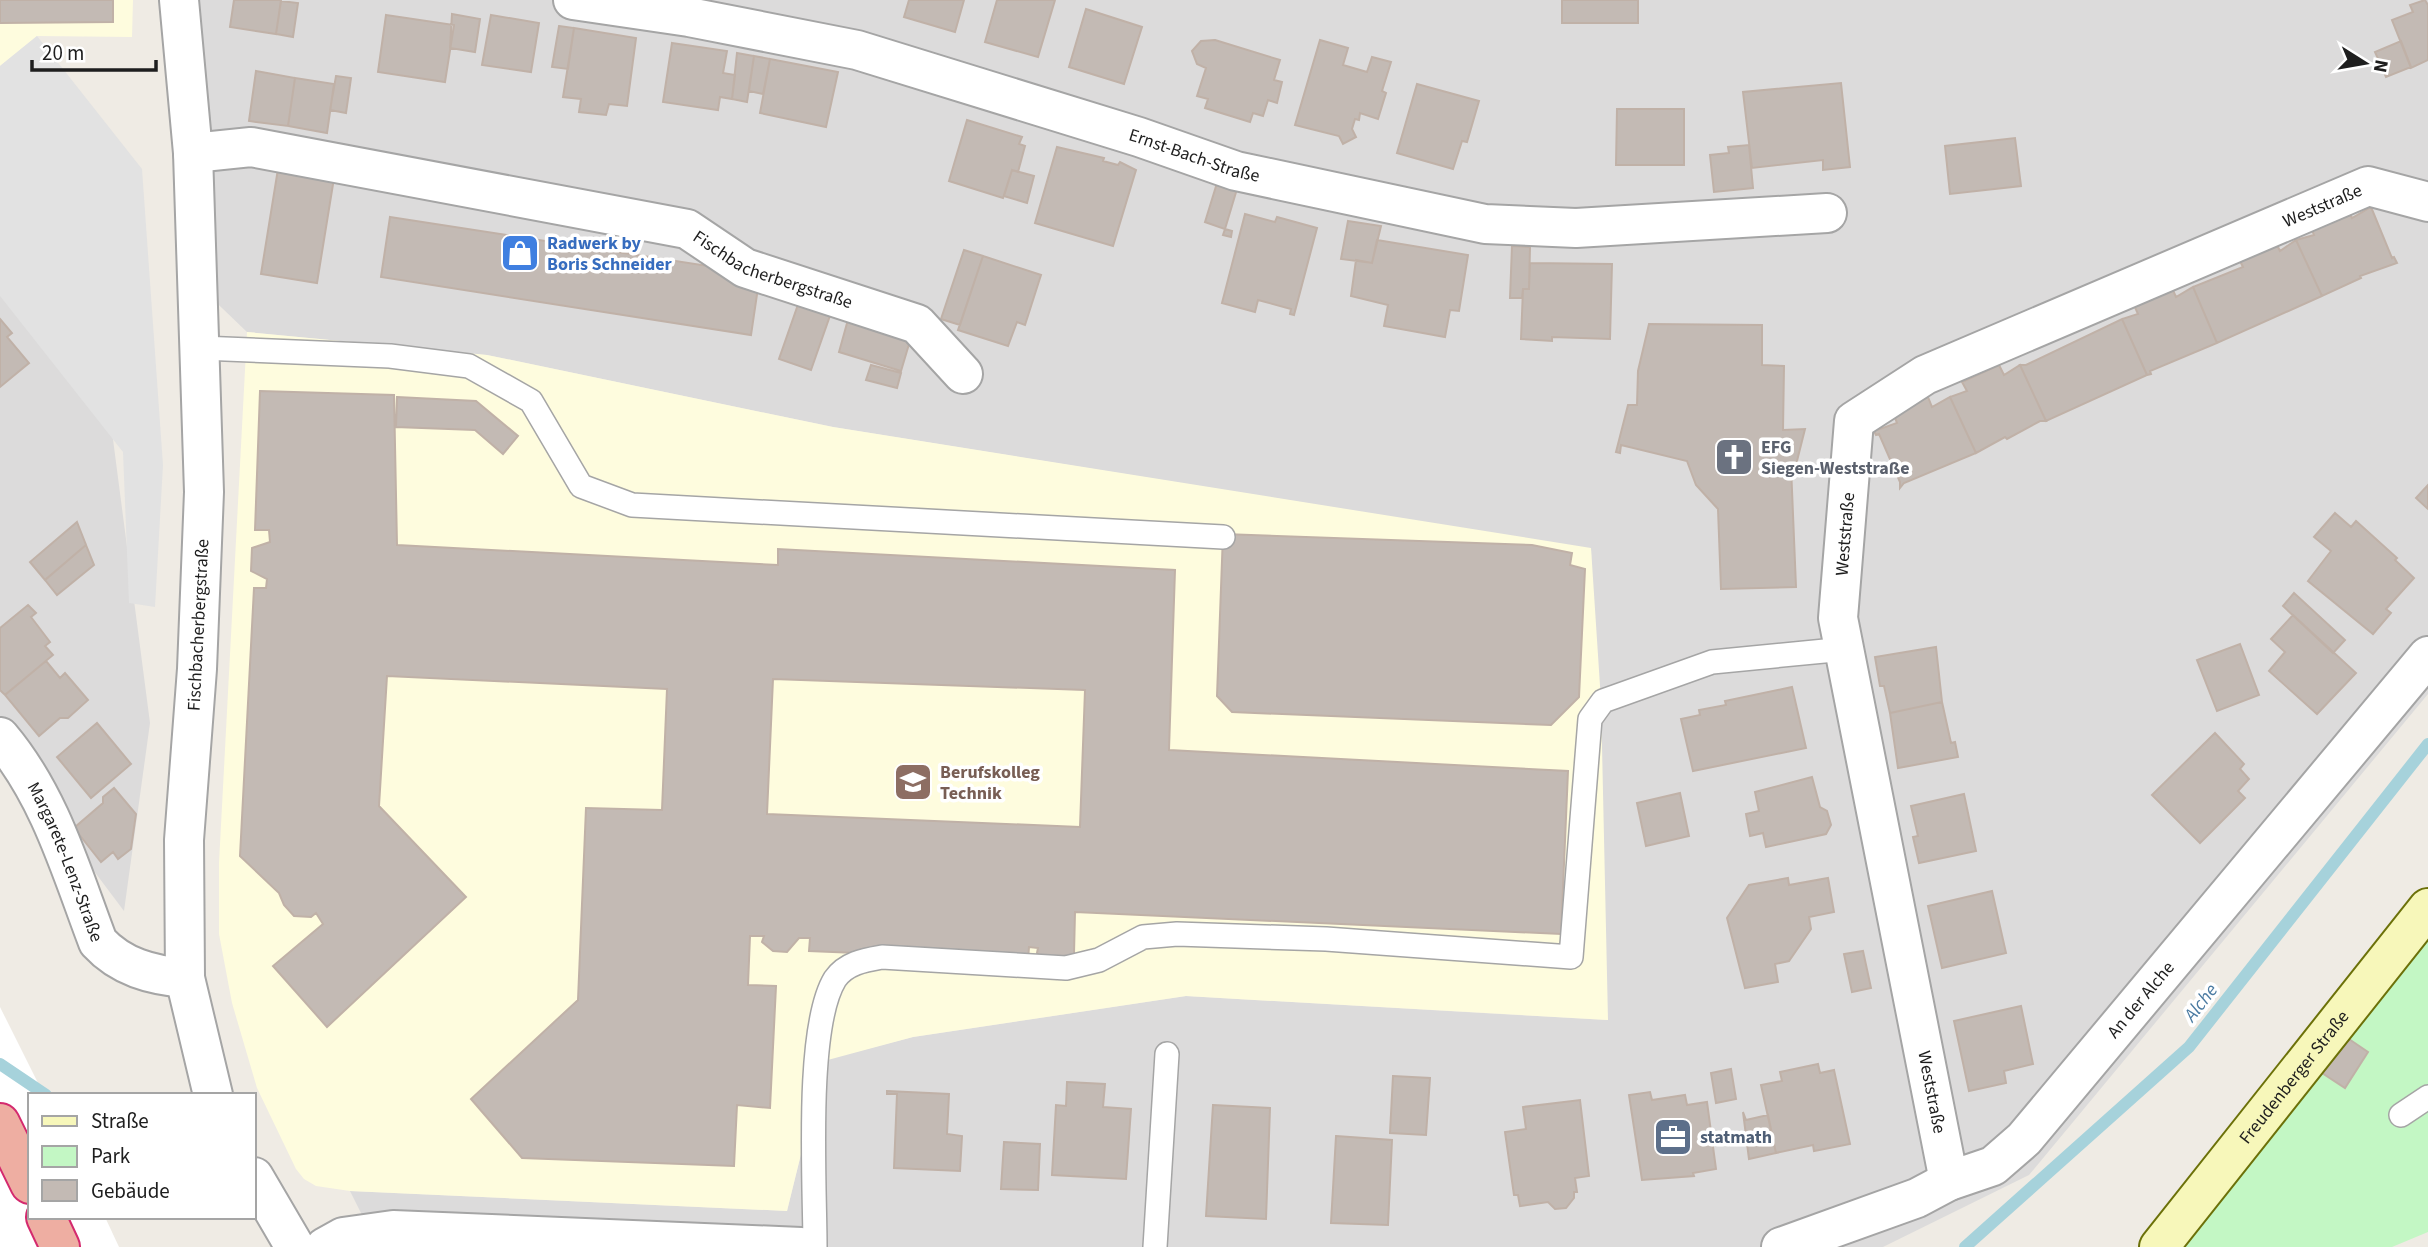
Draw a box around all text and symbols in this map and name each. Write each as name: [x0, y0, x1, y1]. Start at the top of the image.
scale bar: [32, 28, 156, 72]
north arrow: [2330, 28, 2400, 98]
text: 20 m: [42, 38, 84, 68]
text: N: [2366, 57, 2395, 75]
street label: Ernst-Bach-Straße: [1126, 123, 1262, 189]
street label: Weststraße: [2279, 178, 2366, 234]
street label: Fischbacherbergstraße: [688, 225, 856, 315]
place label: Radwerk by Boris Schneider: [547, 231, 673, 277]
shop icon: Radwerk by Boris Schneider: [499, 232, 541, 274]
place label: EFG Siegen-Weststraße: [1761, 435, 1909, 481]
church icon: EFG Siegen-Weststraße: [1713, 436, 1755, 478]
street label: Weststraße: [1829, 491, 1861, 577]
street label: Fischbacherbergstraße: [182, 538, 215, 712]
place label: Berufskolleg Technik: [940, 760, 1040, 806]
school or university icon: Berufskolleg Technik: [892, 761, 934, 803]
street label: Margarete-Lenz-Straße: [21, 777, 109, 946]
street label: An der Alche: [2101, 956, 2180, 1044]
water label: Alche: [2177, 978, 2225, 1028]
street label: Freudenberger Straße: [2233, 1005, 2355, 1149]
street label: Weststraße: [1911, 1049, 1952, 1136]
legend: [28, 1093, 256, 1219]
text: Straße: [91, 1106, 149, 1136]
office icon: statmath: [1652, 1116, 1694, 1158]
place label: statmath: [1700, 1125, 1772, 1150]
text: Park: [91, 1141, 131, 1171]
text: Gebäude: [91, 1176, 170, 1206]

